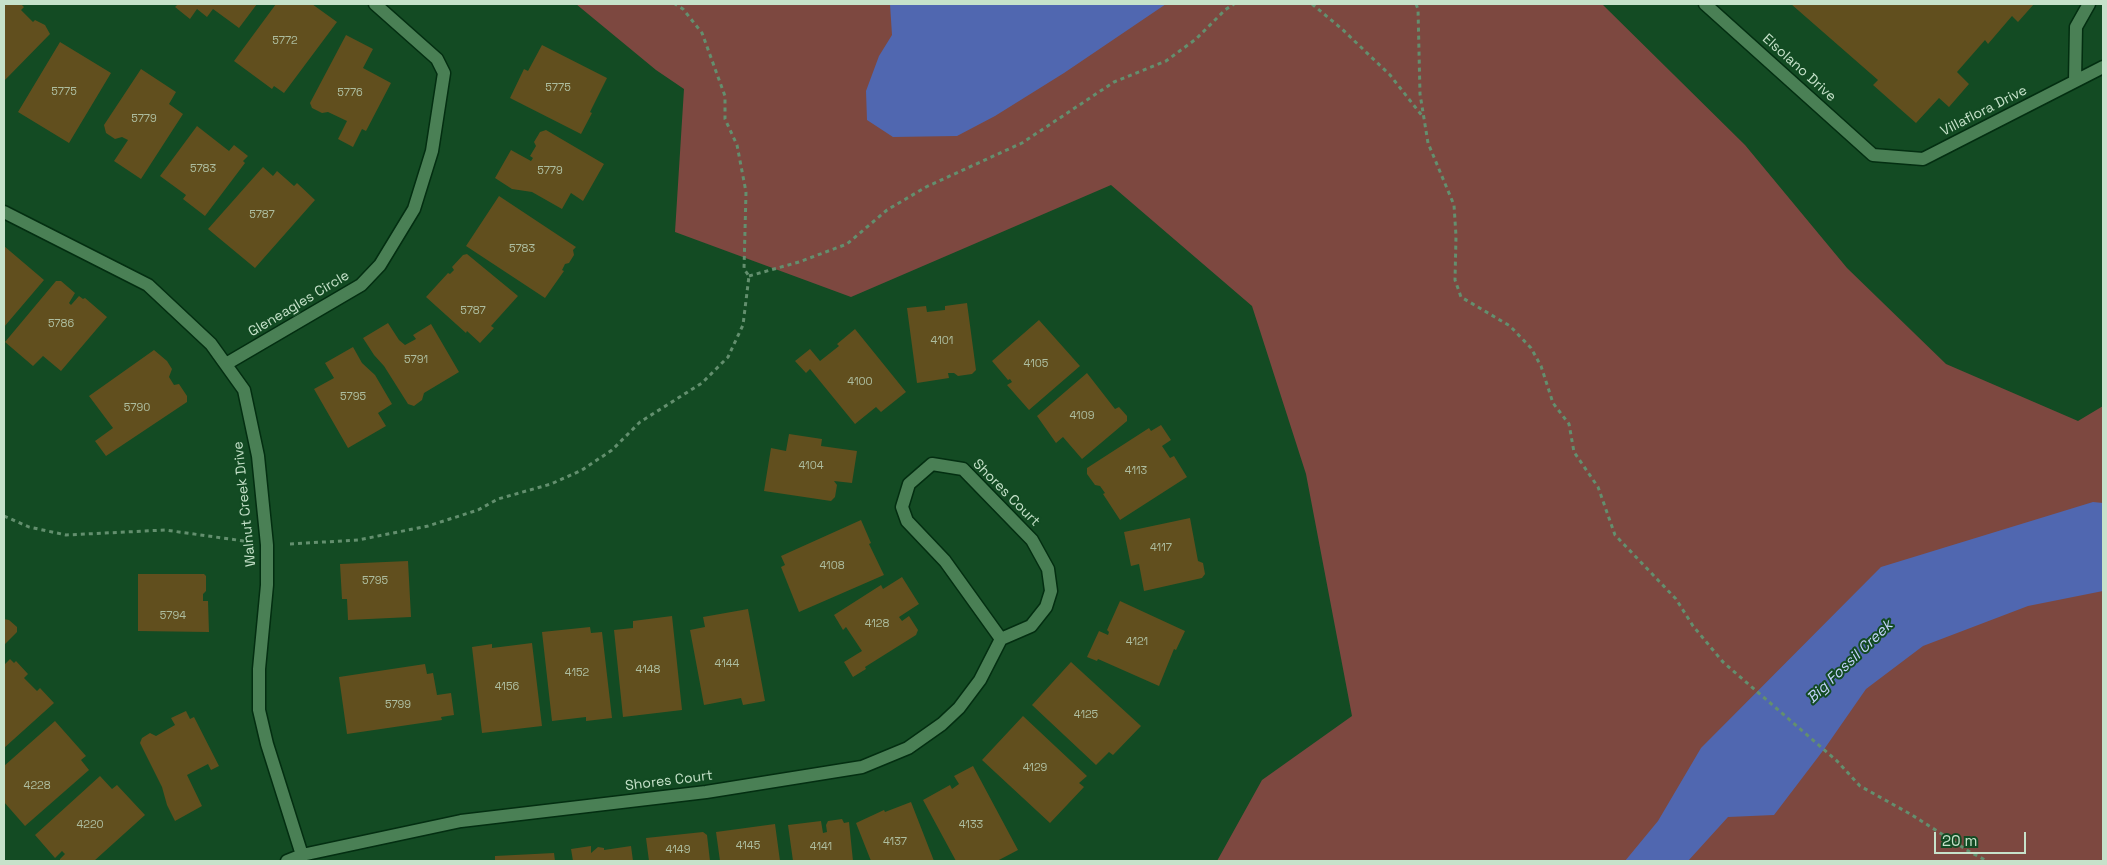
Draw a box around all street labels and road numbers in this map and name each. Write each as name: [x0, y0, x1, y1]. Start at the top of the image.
street label: Elsolano Drive: [1759, 31, 1839, 105]
street label: Villaflora Drive: [1938, 82, 2030, 140]
street label: Gleneagles Circle: [245, 267, 353, 341]
street label: Walnut Creek Drive: [230, 441, 260, 567]
street label: Shores Court: [969, 456, 1043, 530]
street label: Shores Court: [624, 767, 714, 795]

